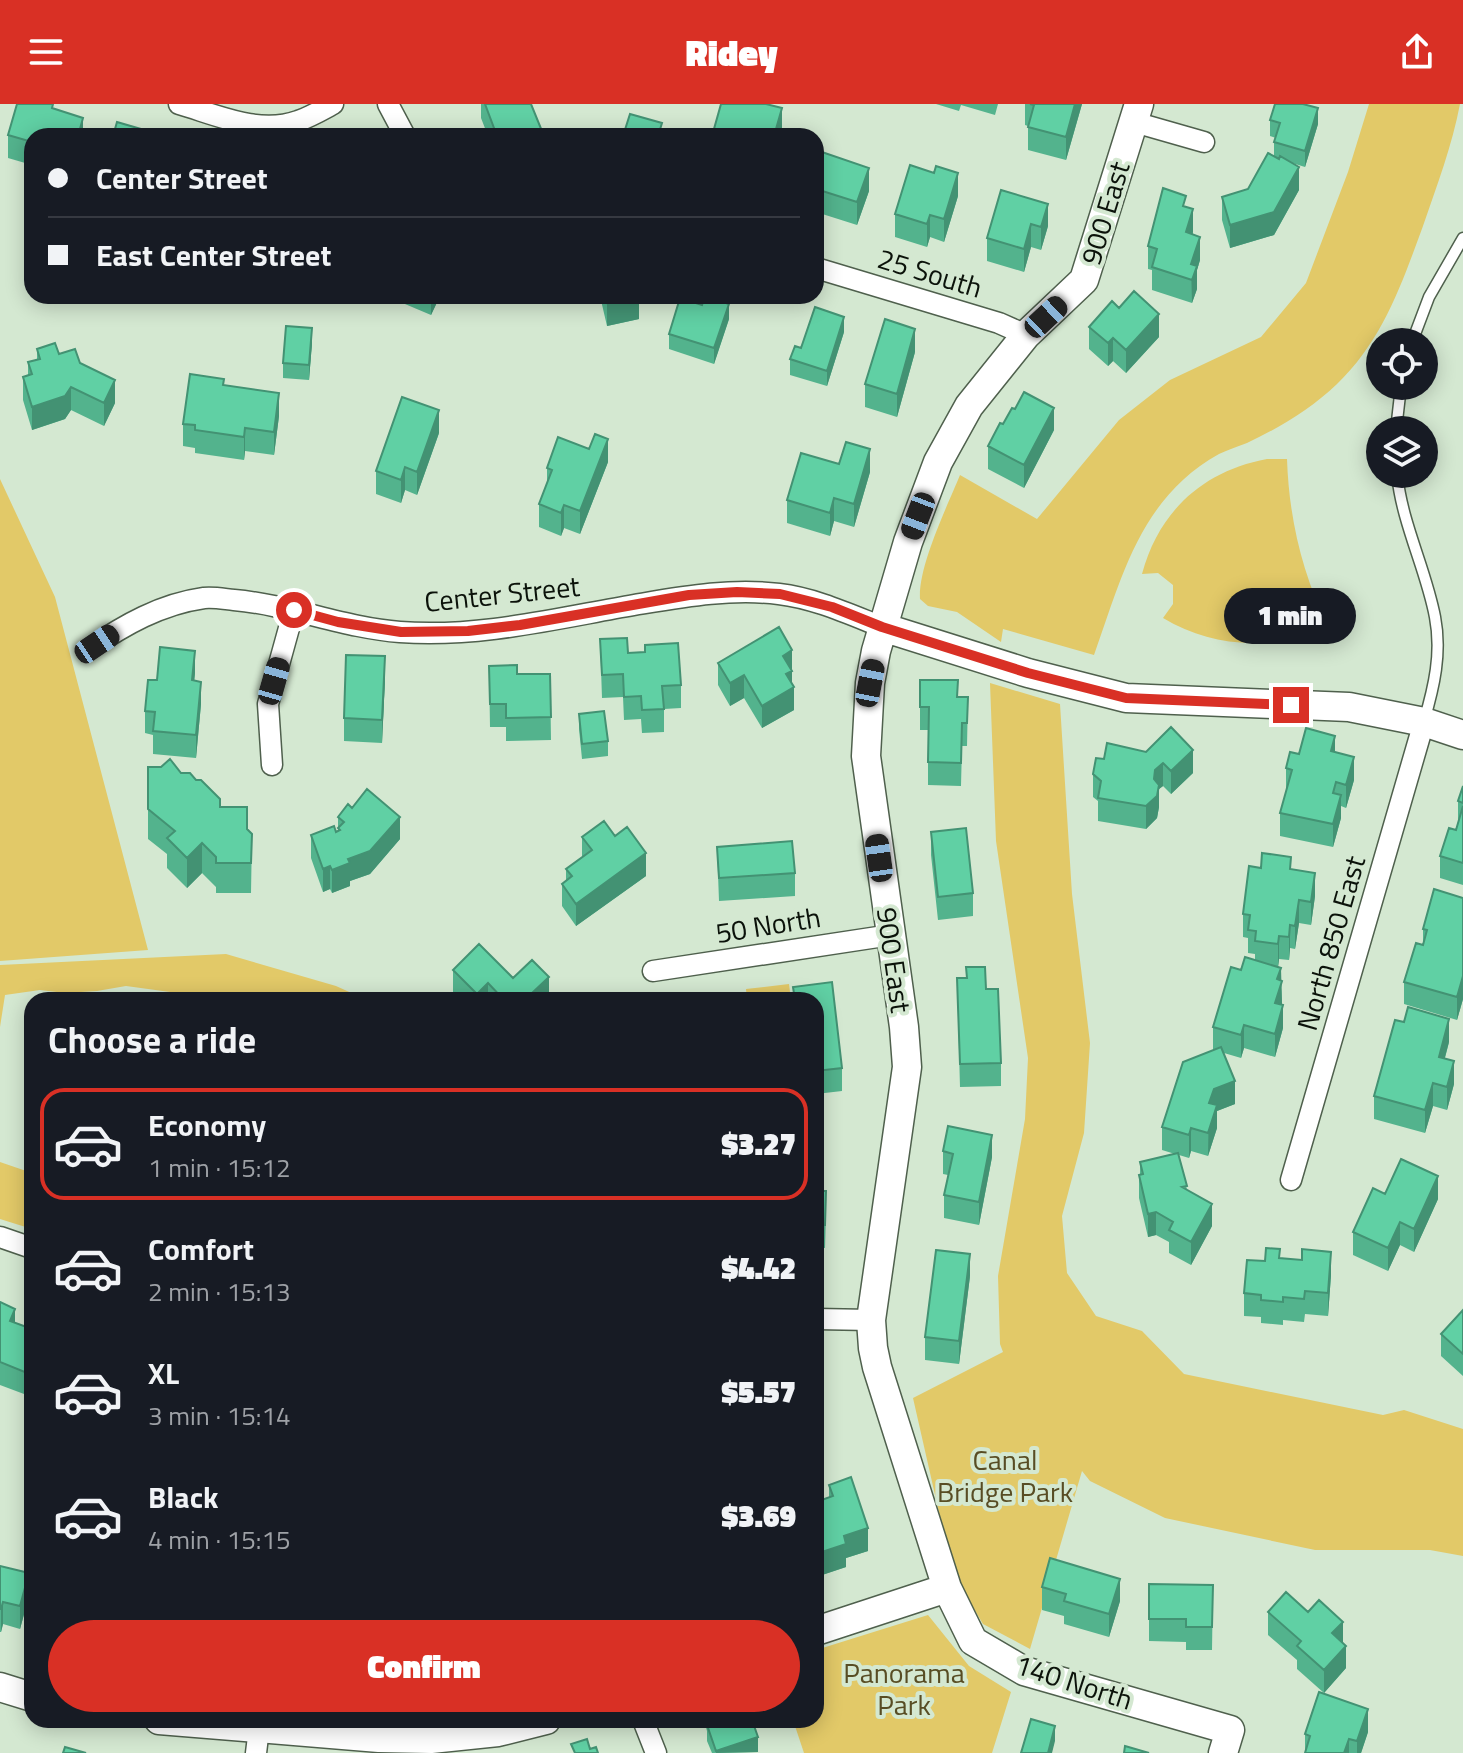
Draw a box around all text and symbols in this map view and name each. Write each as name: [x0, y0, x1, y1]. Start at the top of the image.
text: Ridey: [685, 25, 778, 80]
icon: menu: [24, 30, 68, 74]
icon: share: [1395, 30, 1439, 74]
text: Center Street: [96, 155, 268, 201]
street label: 900 East: [1069, 156, 1141, 270]
text: East Center Street: [96, 232, 331, 278]
street label: 25 South: [873, 236, 988, 309]
car: [1020, 292, 1072, 342]
map controls: [1366, 328, 1438, 488]
button: locate: [1366, 328, 1438, 400]
button: layers: [1366, 416, 1438, 488]
car: [898, 489, 938, 543]
street label: Center Street: [422, 564, 582, 623]
callout: 1 min: [1225, 589, 1357, 645]
route start: [276, 592, 312, 628]
text: 1 min: [1258, 596, 1322, 635]
car: [70, 621, 124, 667]
car: [256, 655, 292, 707]
car: [854, 657, 886, 709]
route end: [1273, 687, 1309, 723]
car: [864, 833, 894, 883]
street label: North 850 East: [1285, 850, 1376, 1035]
street label: 50 North: [712, 895, 823, 954]
street label: 900 East: [866, 905, 923, 1015]
text: Choose a ride: [48, 1012, 256, 1067]
text: Economy: [148, 1102, 266, 1148]
icon: car: [52, 1108, 124, 1180]
text: $3.27: [722, 1121, 796, 1167]
text: 1 min · 15:12: [148, 1148, 291, 1187]
text: Comfort: [148, 1226, 254, 1272]
icon: car: [52, 1232, 124, 1304]
text: $4.42: [722, 1245, 796, 1291]
text: 2 min · 15:13: [148, 1272, 291, 1311]
text: XL: [148, 1350, 179, 1396]
icon: car: [52, 1356, 124, 1428]
text: $5.57: [722, 1369, 796, 1415]
text: 3 min · 15:14: [148, 1396, 291, 1435]
park label: Canal Bridge Park: [937, 1438, 1073, 1513]
text: Black: [148, 1474, 219, 1520]
icon: car: [52, 1480, 124, 1552]
text: $3.69: [722, 1493, 796, 1539]
text: 4 min · 15:15: [148, 1520, 291, 1559]
button: Confirm: [48, 1620, 800, 1712]
street label: 140 North: [1010, 1642, 1138, 1721]
park label: Panorama Park: [843, 1651, 965, 1726]

